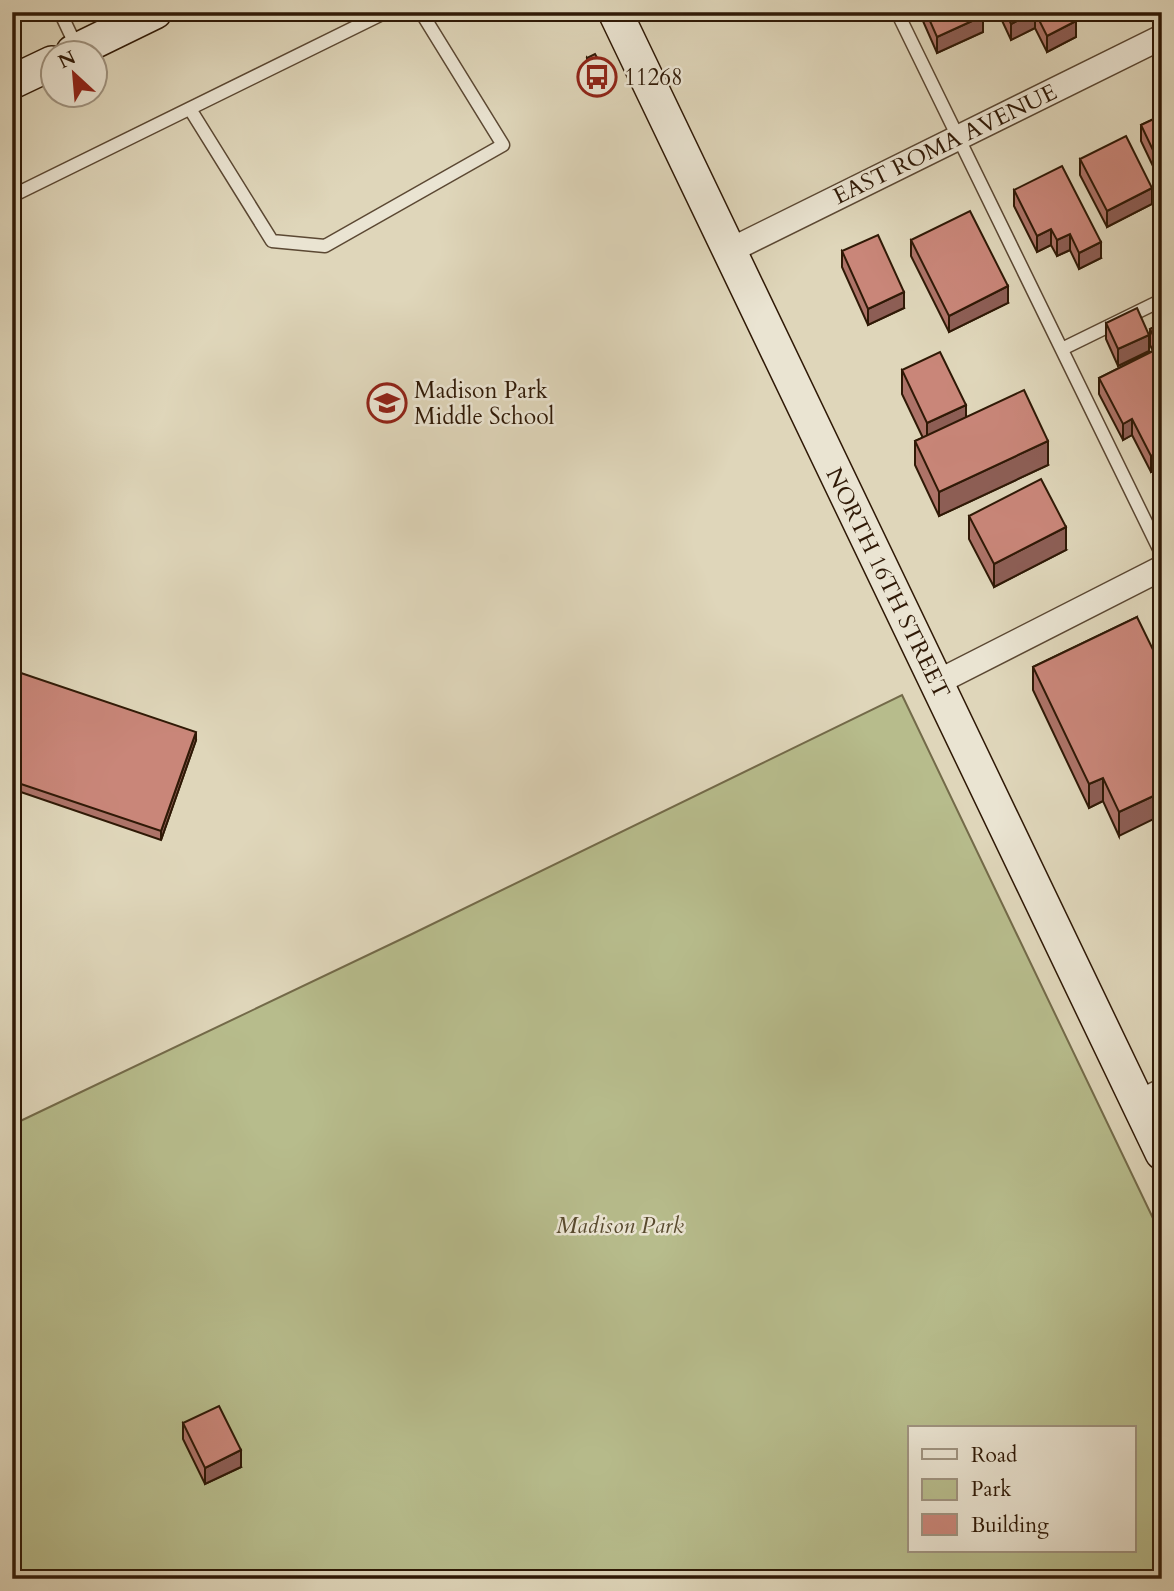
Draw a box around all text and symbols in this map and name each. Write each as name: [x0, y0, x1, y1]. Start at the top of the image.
north arrow: [38, 38, 108, 108]
text: N: [54, 44, 81, 75]
bus stop icon: 11268: [576, 56, 618, 98]
place label: 11268: [624, 62, 683, 93]
street label: EAST ROMA AVENUE: [828, 76, 1062, 212]
place label: Madison Park Middle School: [414, 375, 555, 432]
school or university icon: Madison Park Middle School: [366, 382, 408, 424]
street label: NORTH 16TH STREET: [819, 462, 957, 704]
park label: Madison Park: [556, 1210, 684, 1241]
legend: [908, 1426, 1136, 1552]
text: Road: [971, 1441, 1017, 1470]
text: Park: [971, 1475, 1012, 1504]
text: Building: [971, 1511, 1049, 1540]

